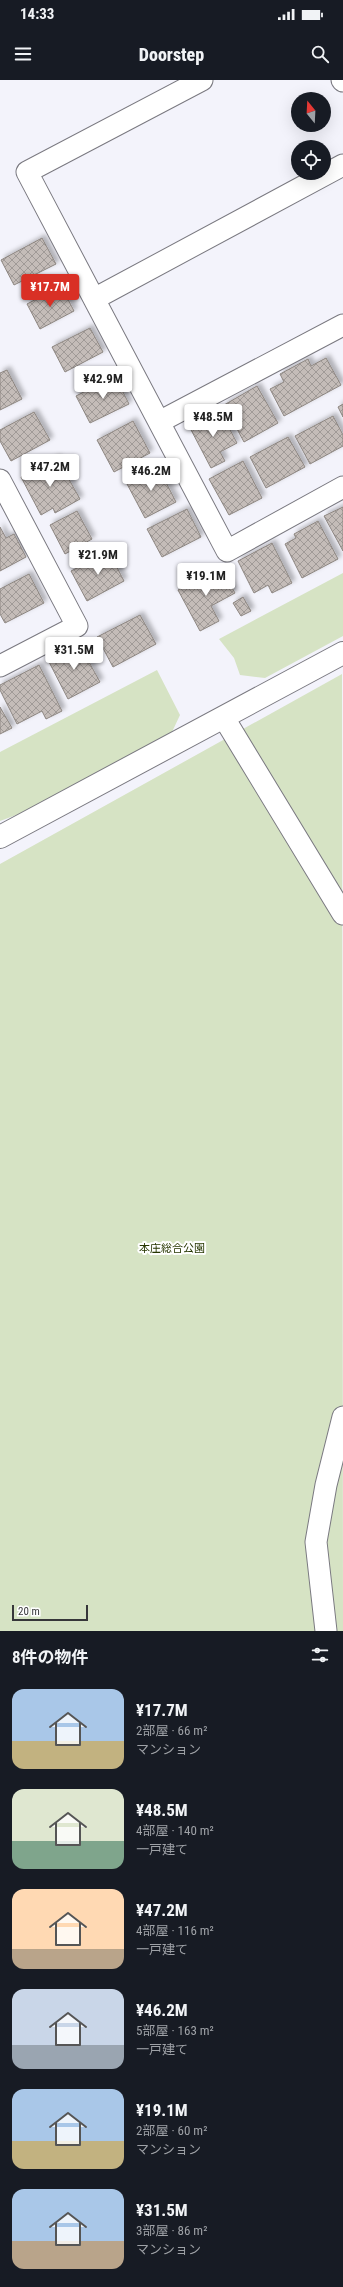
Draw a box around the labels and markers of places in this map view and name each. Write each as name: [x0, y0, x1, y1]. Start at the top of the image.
pin: ¥17.7M: [17, 274, 83, 308]
pin: ¥42.9M: [70, 366, 136, 400]
pin: ¥48.5M: [180, 404, 246, 438]
pin: ¥47.2M: [17, 454, 83, 488]
pin: ¥46.2M: [118, 458, 184, 492]
pin: ¥21.9M: [65, 542, 131, 576]
pin: ¥19.1M: [173, 563, 239, 597]
pin: ¥31.5M: [41, 637, 107, 671]

